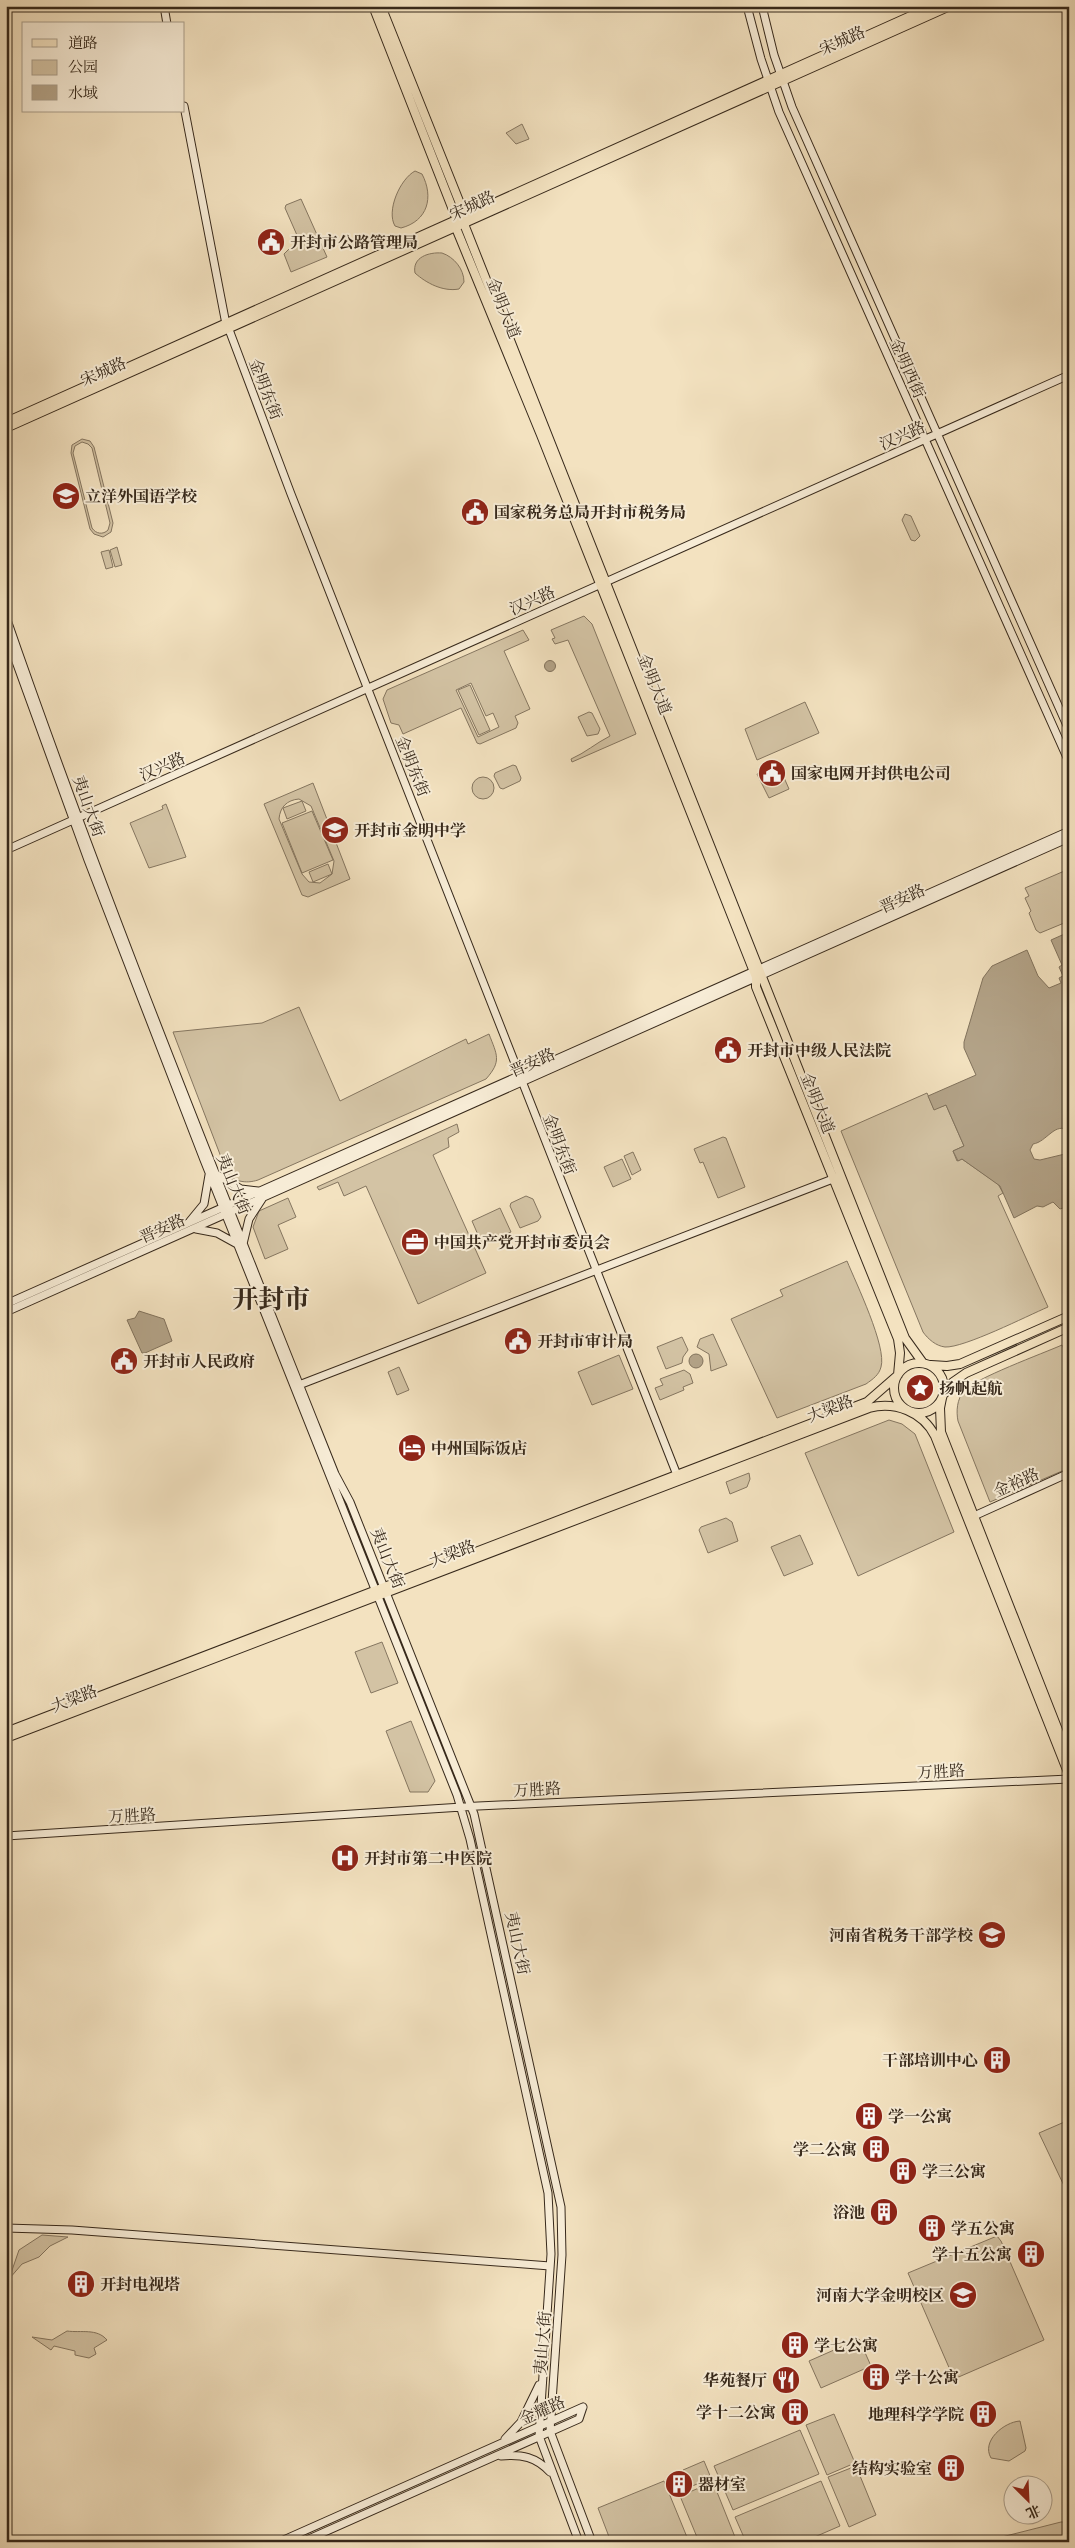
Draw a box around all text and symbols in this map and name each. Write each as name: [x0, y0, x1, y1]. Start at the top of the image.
street label: 宋城路: [815, 19, 869, 61]
legend: [22, 22, 185, 112]
text: 道路: [68, 32, 98, 53]
text: 公园: [68, 56, 98, 77]
text: 水域: [68, 82, 98, 103]
street label: 宋城路: [445, 184, 499, 226]
public building icon: 开封市公路管理局: [256, 227, 286, 257]
place label: 开封市公路管理局: [290, 230, 418, 254]
street label: 金明大道: [481, 274, 527, 342]
street label: 金明西街: [884, 334, 932, 402]
street label: 宋城路: [76, 350, 130, 392]
street label: 金明东街: [243, 355, 289, 423]
street label: 汉兴路: [875, 414, 929, 456]
school or university icon: 立洋外国语学校: [51, 481, 81, 511]
place label: 立洋外国语学校: [85, 484, 197, 508]
public building icon: 国家税务总局开封市税务局: [460, 497, 490, 527]
place label: 国家税务总局开封市税务局: [494, 500, 686, 524]
street label: 汉兴路: [505, 579, 559, 621]
street label: 金明大道: [632, 650, 678, 718]
street label: 金明东街: [390, 732, 436, 800]
street label: 汉兴路: [135, 745, 189, 787]
public building icon: 国家电网开封供电公司: [757, 758, 787, 788]
place label: 国家电网开封供电公司: [791, 761, 951, 785]
street label: 夷山大街: [67, 772, 111, 840]
school or university icon: 开封市金明中学: [320, 815, 350, 845]
place label: 开封市金明中学: [354, 818, 466, 842]
street label: 晋安路: [875, 877, 929, 919]
public building icon: 开封市中级人民法院: [713, 1035, 743, 1065]
place label: 开封市中级人民法院: [747, 1038, 891, 1062]
street label: 晋安路: [505, 1041, 559, 1083]
street label: 金明大道: [795, 1069, 841, 1137]
street label: 金明东街: [537, 1110, 583, 1178]
street label: 夷山大街: [211, 1150, 257, 1218]
street label: 晋安路: [135, 1207, 189, 1249]
office icon: 中国共产党开封市委员会: [400, 1227, 430, 1257]
place label: 中国共产党开封市委员会: [434, 1230, 610, 1254]
district label: 开封市: [232, 1279, 310, 1318]
public building icon: 开封市审计局: [503, 1326, 533, 1356]
place label: 开封市审计局: [537, 1329, 633, 1353]
public building icon: 开封市人民政府: [109, 1346, 139, 1376]
place label: 开封市人民政府: [143, 1349, 255, 1373]
place icon: 扬帆起航: [905, 1373, 935, 1403]
place label: 扬帆起航: [939, 1376, 1003, 1400]
street label: 大梁路: [803, 1388, 857, 1428]
hotel icon: 中州国际饭店: [397, 1433, 427, 1463]
place label: 中州国际饭店: [431, 1436, 527, 1460]
street label: 金裕路: [989, 1461, 1043, 1503]
street label: 夷山大街: [365, 1524, 411, 1592]
street label: 大梁路: [425, 1533, 479, 1573]
street label: 大梁路: [47, 1678, 101, 1718]
street label: 万胜路: [916, 1758, 966, 1784]
street label: 万胜路: [512, 1776, 562, 1802]
street label: 万胜路: [107, 1802, 157, 1828]
hospital icon: 开封市第二中医院: [330, 1843, 360, 1873]
place label: 开封市第二中医院: [364, 1846, 492, 1870]
street label: 夷山大街: [500, 1909, 536, 1977]
school or university icon: 河南省税务干部学校: [977, 1920, 1007, 1950]
place label: 河南省税务干部学校: [829, 1923, 973, 1947]
building icon: 干部培训中心: [982, 2045, 1012, 2075]
place label: 干部培训中心: [882, 2048, 978, 2072]
building icon: 学一公寓: [854, 2101, 884, 2131]
place label: 学一公寓: [888, 2104, 952, 2128]
building icon: 学二公寓: [861, 2134, 891, 2164]
place label: 学二公寓: [793, 2137, 857, 2161]
building icon: 学三公寓: [888, 2156, 918, 2186]
place label: 学三公寓: [922, 2159, 986, 2183]
building icon: 浴池: [869, 2197, 899, 2227]
place label: 浴池: [833, 2200, 865, 2224]
building icon: 学五公寓: [917, 2213, 947, 2243]
place label: 学五公寓: [951, 2216, 1015, 2240]
building icon: 学十五公寓: [1016, 2239, 1046, 2269]
place label: 学十五公寓: [932, 2242, 1012, 2266]
building icon: 开封电视塔: [66, 2269, 96, 2299]
place label: 开封电视塔: [100, 2272, 180, 2296]
school or university icon: 河南大学金明校区: [948, 2280, 978, 2310]
place label: 河南大学金明校区: [816, 2283, 944, 2307]
street label: 夷山大街: [527, 2310, 557, 2376]
building icon: 学七公寓: [780, 2330, 810, 2360]
place label: 学七公寓: [814, 2333, 878, 2357]
building icon: 学十公寓: [861, 2362, 891, 2392]
restaurant icon: 华苑餐厅: [771, 2365, 801, 2395]
place label: 学十公寓: [895, 2365, 959, 2389]
place label: 华苑餐厅: [703, 2368, 767, 2392]
street label: 金耀路: [515, 2389, 569, 2431]
building icon: 学十二公寓: [780, 2397, 810, 2427]
building icon: 地理科学学院: [968, 2399, 998, 2429]
place label: 学十二公寓: [696, 2400, 776, 2424]
place label: 地理科学学院: [868, 2402, 964, 2426]
building icon: 结构实验室: [936, 2453, 966, 2483]
place label: 结构实验室: [852, 2456, 932, 2480]
building icon: 器材室: [664, 2469, 694, 2499]
place label: 器材室: [698, 2472, 746, 2496]
north arrow: [1002, 2476, 1052, 2526]
text: 北: [1023, 2500, 1044, 2524]

